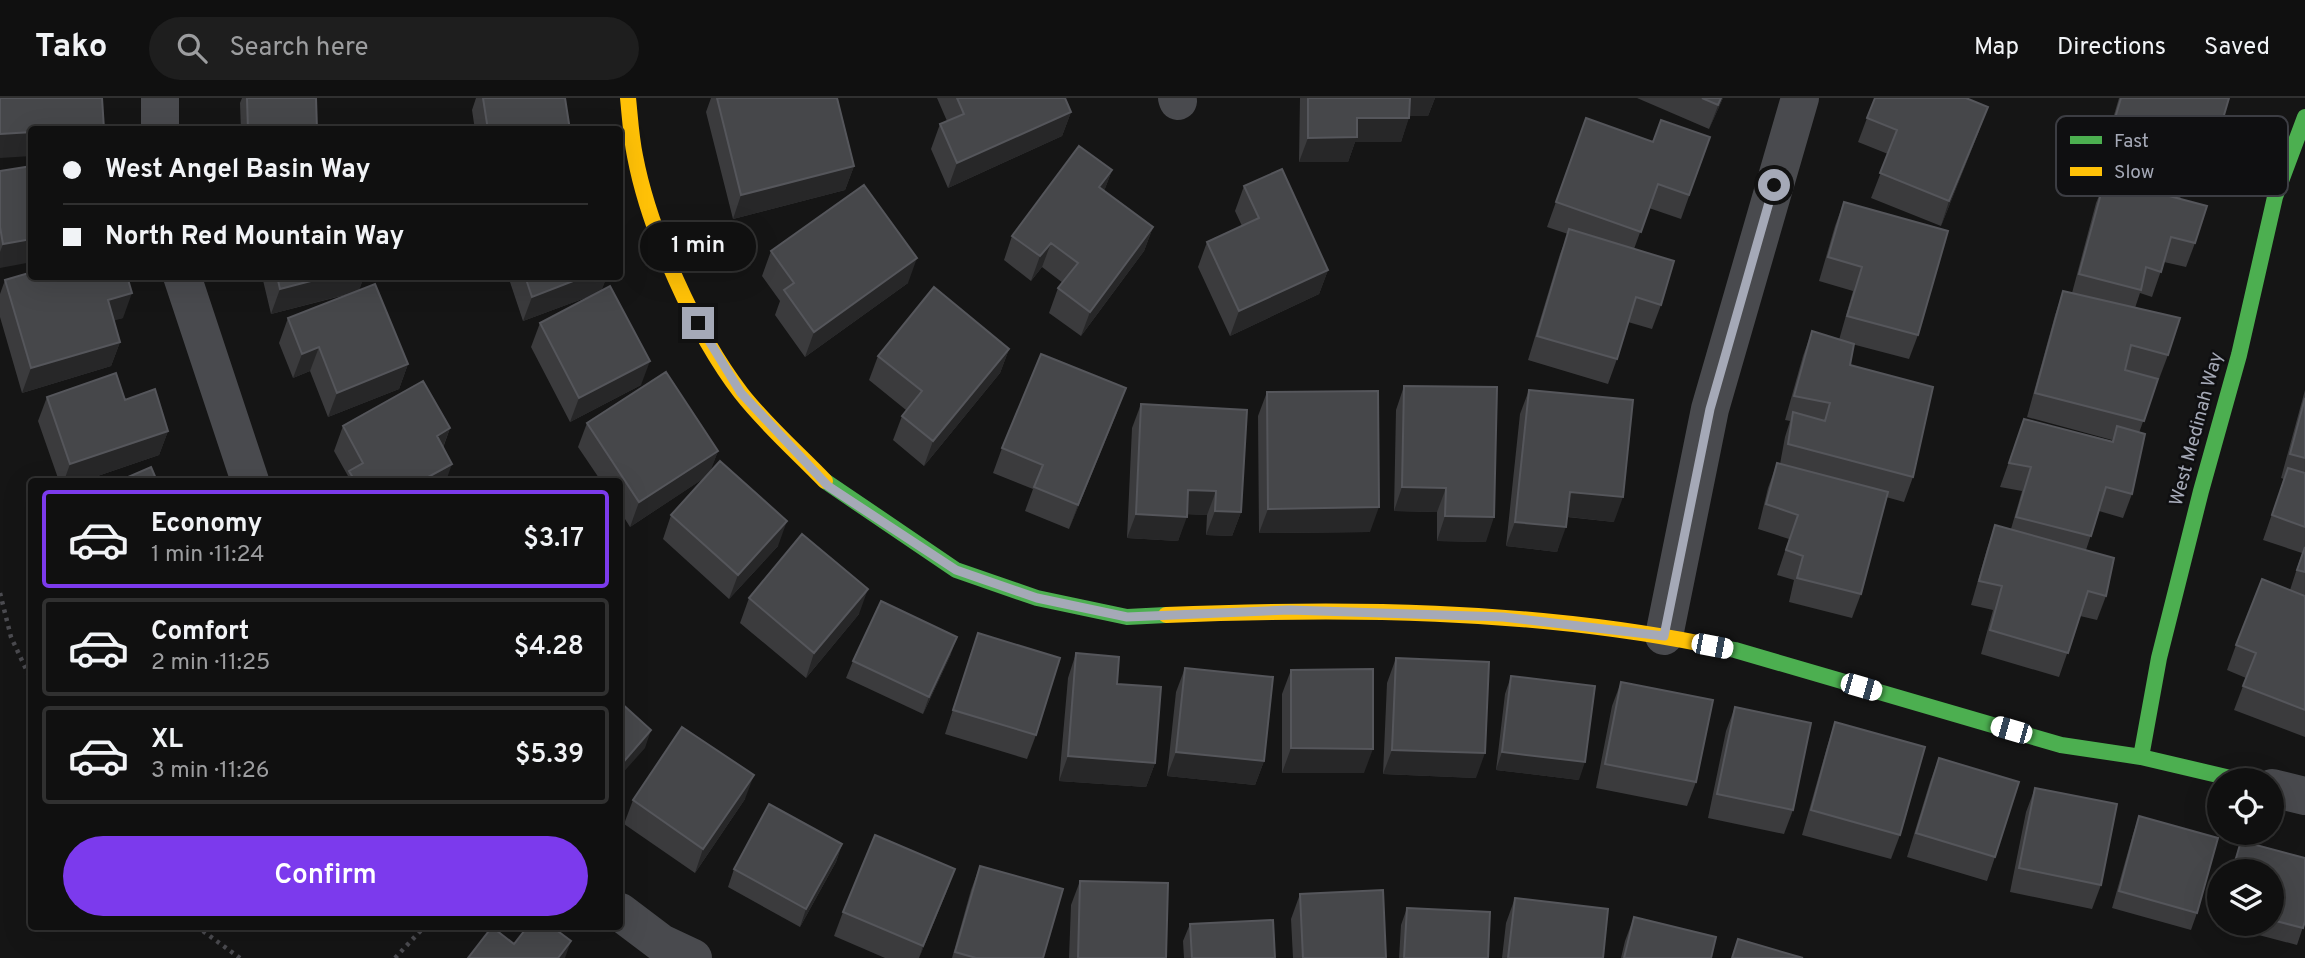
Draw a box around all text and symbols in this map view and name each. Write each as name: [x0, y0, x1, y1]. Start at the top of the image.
search box: [149, 17, 639, 80]
text: Tako: [35, 27, 107, 69]
icon: search: [173, 29, 211, 67]
text: Search here: [229, 32, 368, 65]
text: Map: [1974, 33, 2019, 63]
text: Directions: [2057, 33, 2166, 63]
text: Saved: [2204, 33, 2270, 63]
legend: [2056, 116, 2288, 196]
text: Fast: [2114, 130, 2149, 154]
text: West Angel Basin Way: [105, 154, 370, 187]
text: Slow: [2114, 161, 2154, 185]
route start: [1758, 169, 1790, 201]
text: North Red Mountain Way: [105, 221, 404, 254]
callout: 1 min: [640, 222, 756, 271]
text: 1 min: [671, 232, 725, 261]
route end: [682, 307, 714, 339]
street label: West Medinah Way: [2165, 349, 2229, 509]
icon: car: [67, 508, 130, 571]
text: Economy: [151, 508, 262, 541]
text: $3.17: [523, 523, 584, 556]
text: 1 min · 11:24: [151, 541, 265, 570]
icon: car: [67, 616, 130, 679]
text: Comfort: [151, 616, 249, 649]
text: $4.28: [514, 631, 584, 664]
car: [1690, 632, 1735, 660]
text: 2 min · 11:25: [151, 649, 270, 678]
car: [1838, 671, 1885, 703]
car: [1988, 714, 2035, 746]
icon: car: [67, 724, 130, 787]
text: XL: [151, 724, 183, 757]
text: $5.39: [515, 739, 584, 772]
text: 3 min · 11:26: [151, 757, 269, 786]
map controls: [2207, 768, 2284, 936]
button: locate: [2207, 768, 2284, 845]
button: Confirm: [63, 836, 588, 916]
button: layers: [2207, 859, 2284, 936]

